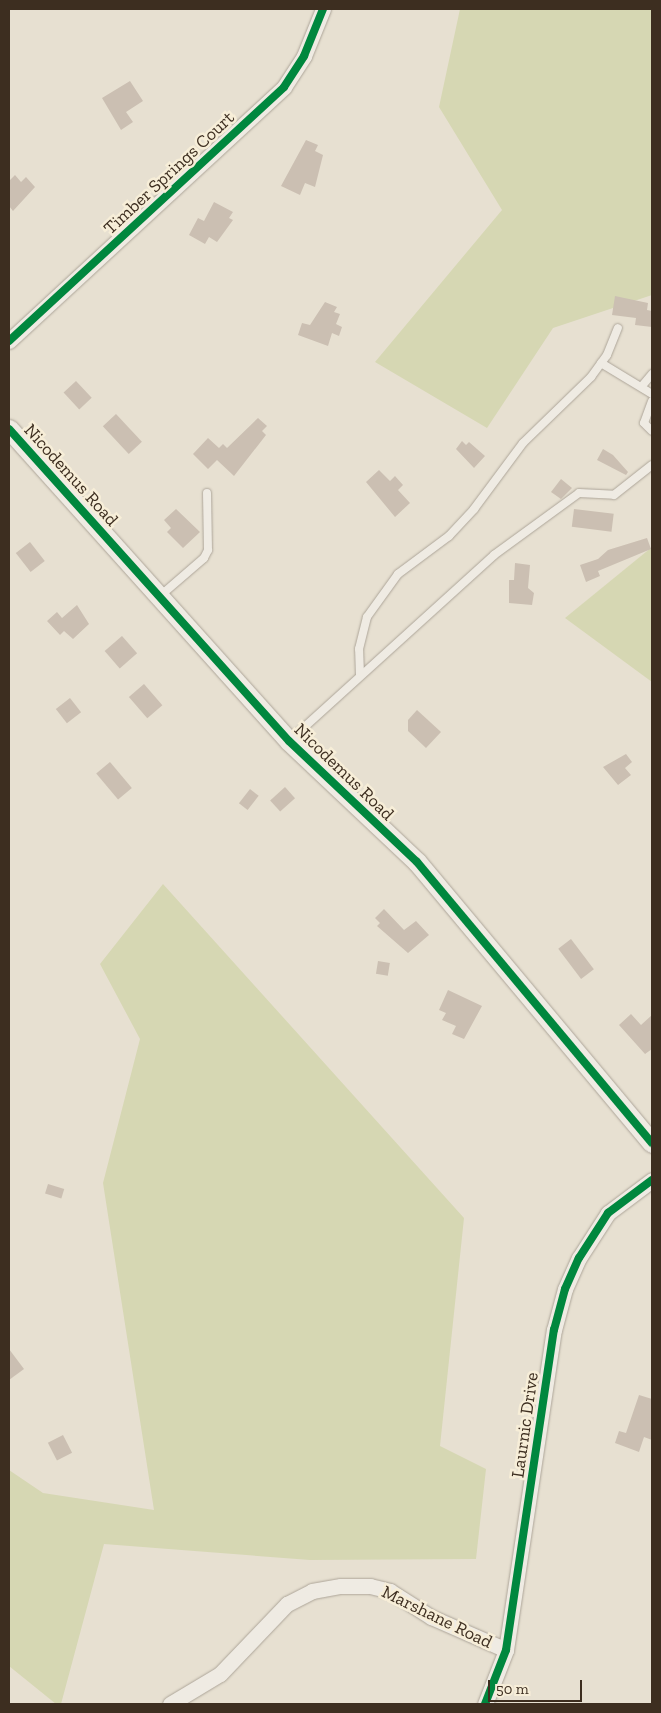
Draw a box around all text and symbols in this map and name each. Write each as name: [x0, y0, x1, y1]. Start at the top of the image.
street label: Timber Springs Court: [99, 107, 239, 239]
street label: Nicodemus Road: [19, 419, 123, 531]
street label: Nicodemus Road: [290, 719, 398, 825]
street label: Laurnic Drive: [507, 1371, 543, 1479]
street label: Marshane Road: [378, 1581, 496, 1653]
scale bar: [491, 1670, 585, 1702]
text: 50 m: [496, 1680, 529, 1698]

